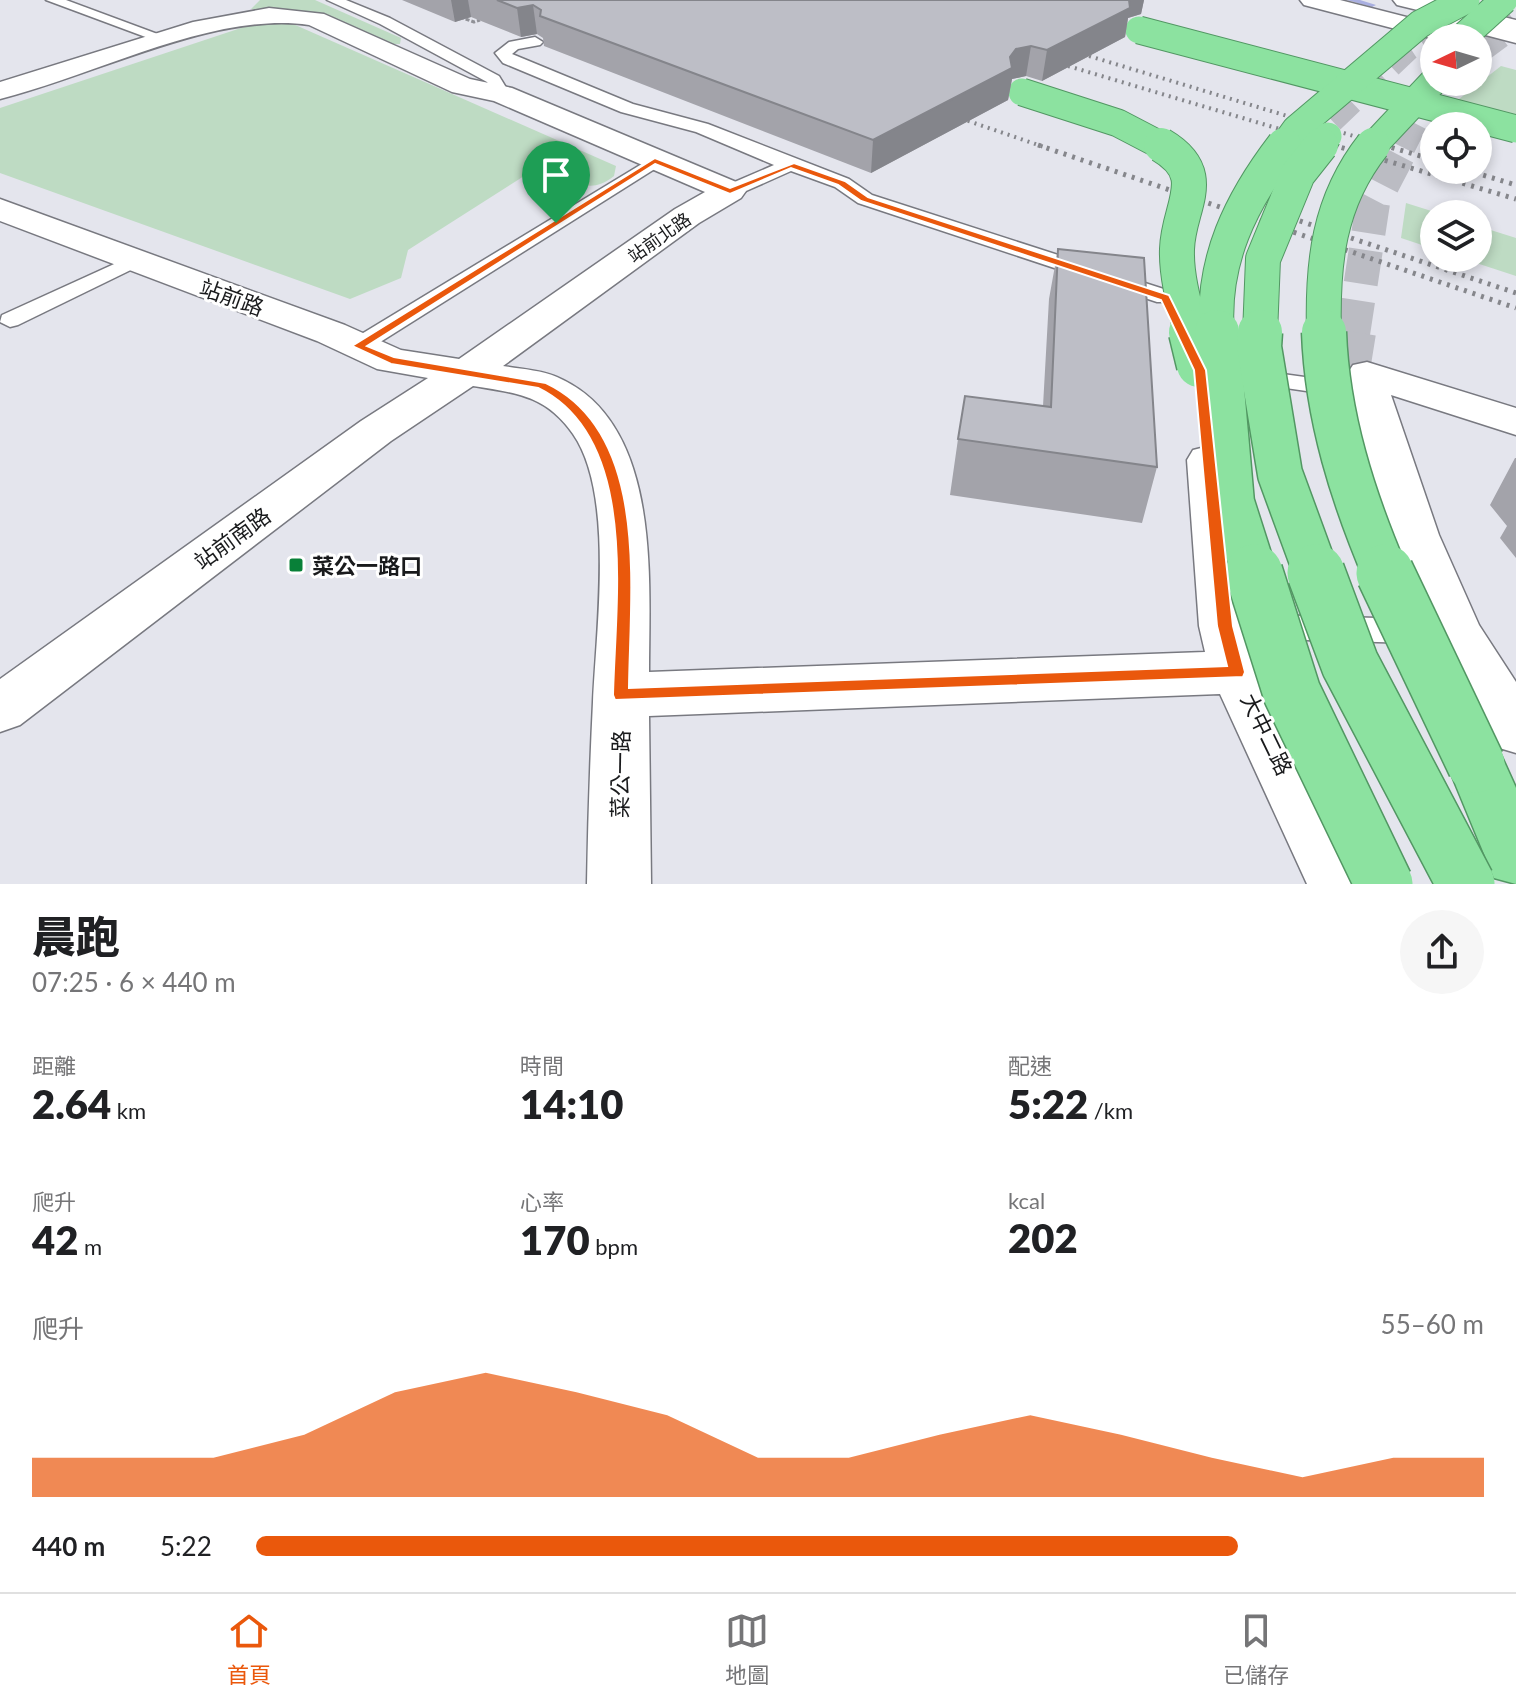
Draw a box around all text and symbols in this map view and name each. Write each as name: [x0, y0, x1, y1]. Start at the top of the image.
north arrow: [1420, 24, 1492, 96]
map controls: [1420, 24, 1492, 272]
button: locate: [1420, 112, 1492, 184]
pin: [522, 141, 590, 223]
icon: arrive: [534, 153, 578, 197]
button: layers: [1420, 200, 1492, 272]
street label: 站前北路: [623, 207, 695, 267]
street label: 站前路: [196, 273, 268, 321]
street label: 站前南路: [188, 501, 276, 575]
place label: 菜公一路口: [312, 552, 422, 579]
marker: 菜公一路口: [287, 556, 305, 574]
street label: 大中二路: [1236, 689, 1298, 779]
street label: 菜公一路: [606, 730, 634, 818]
text: 晨跑: [32, 910, 120, 962]
button: share: [1400, 910, 1484, 994]
text: 07:25 · 6 × 440 m: [32, 966, 236, 998]
text: 距離: [32, 1052, 76, 1079]
text: 時間: [520, 1052, 564, 1079]
text: 配速: [1008, 1052, 1052, 1079]
text: 2.64: [32, 1080, 111, 1128]
text: 14:10: [520, 1080, 623, 1128]
text: 5:22: [1008, 1080, 1088, 1128]
text: km: [111, 1097, 146, 1124]
text: /km: [1088, 1097, 1133, 1124]
text: kcal: [1008, 1187, 1045, 1214]
text: 爬升: [32, 1188, 76, 1215]
text: 心率: [520, 1188, 564, 1215]
text: 202: [1008, 1214, 1078, 1262]
text: 42: [32, 1216, 78, 1264]
text: 170: [520, 1216, 590, 1264]
text: m: [78, 1233, 102, 1260]
text: bpm: [590, 1233, 638, 1260]
text: 55–60 m: [1381, 1308, 1484, 1340]
text: 爬升: [32, 1312, 84, 1344]
text: 440 m: [32, 1530, 105, 1562]
text: 5:22: [160, 1530, 212, 1562]
tab: 首頁: [227, 1609, 271, 1689]
tab: 地圖: [725, 1609, 769, 1689]
tab: 已儲存: [1223, 1609, 1289, 1689]

